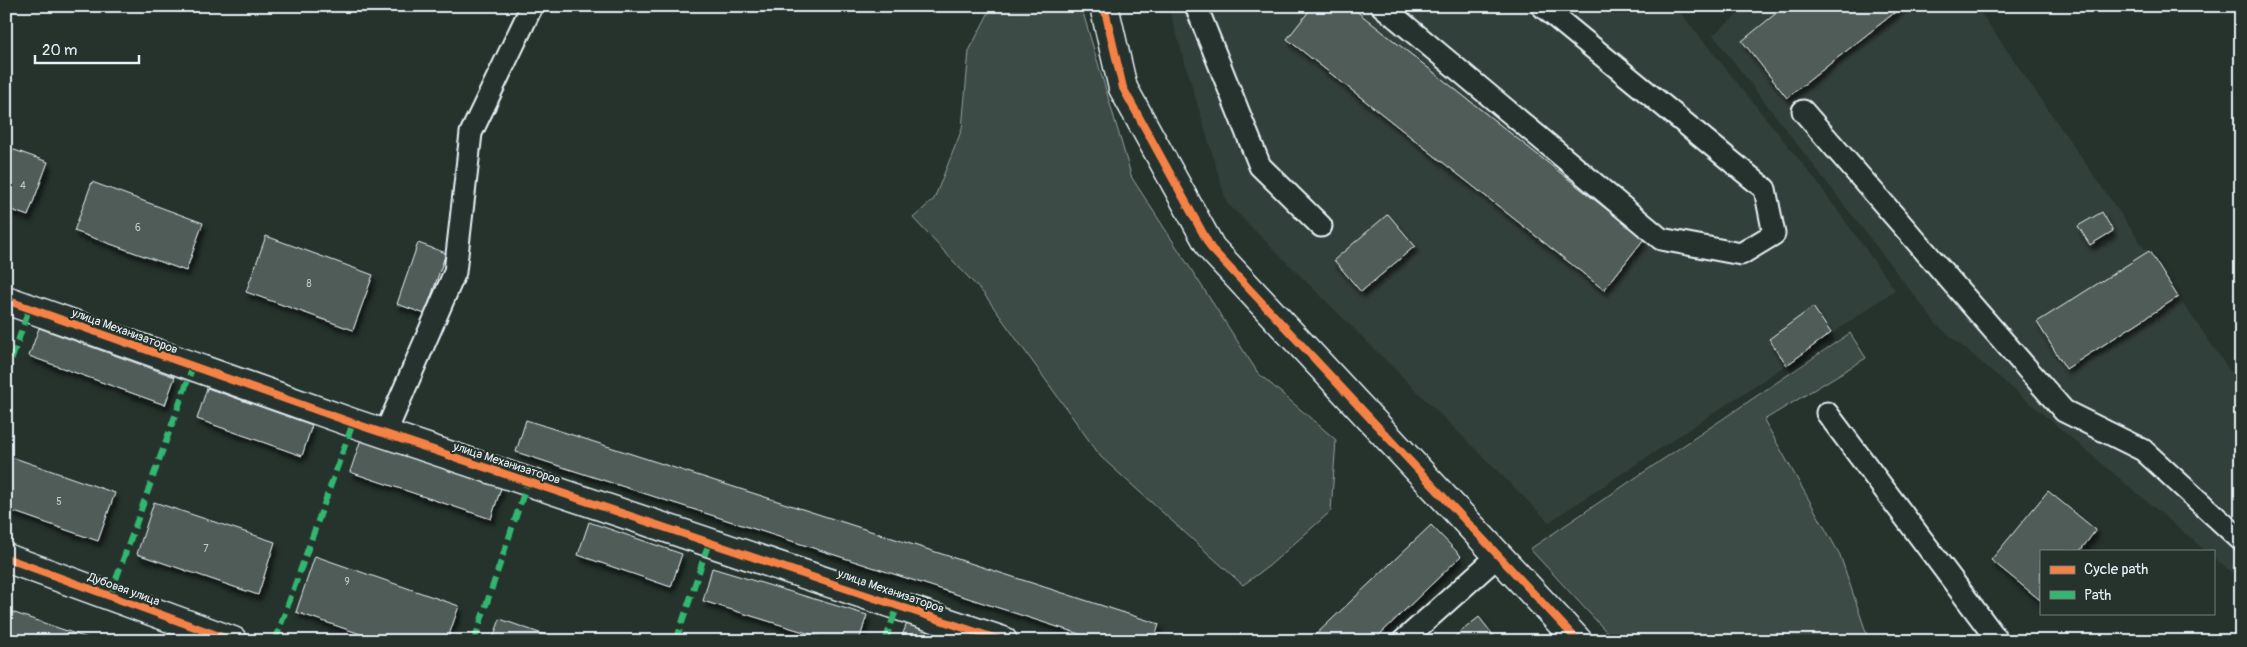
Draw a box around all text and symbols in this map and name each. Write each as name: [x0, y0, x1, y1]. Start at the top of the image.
scale bar: [35, 32, 139, 64]
text: 20 m: [42, 41, 77, 60]
house number: 4: [20, 180, 26, 192]
house number: 6: [135, 222, 141, 234]
house number: 8: [306, 278, 312, 290]
street label: улица Механизаторов: [69, 305, 180, 358]
street label: улица Механизаторов: [450, 439, 562, 488]
house number: 5: [56, 496, 62, 508]
house number: 7: [203, 543, 209, 555]
legend: [2040, 550, 2214, 614]
text: Cycle path: [2084, 560, 2148, 579]
street label: улица Механизаторов: [835, 566, 946, 617]
street label: Дубовая улица: [85, 569, 162, 610]
house number: 9: [344, 576, 350, 588]
text: Path: [2084, 586, 2111, 605]

